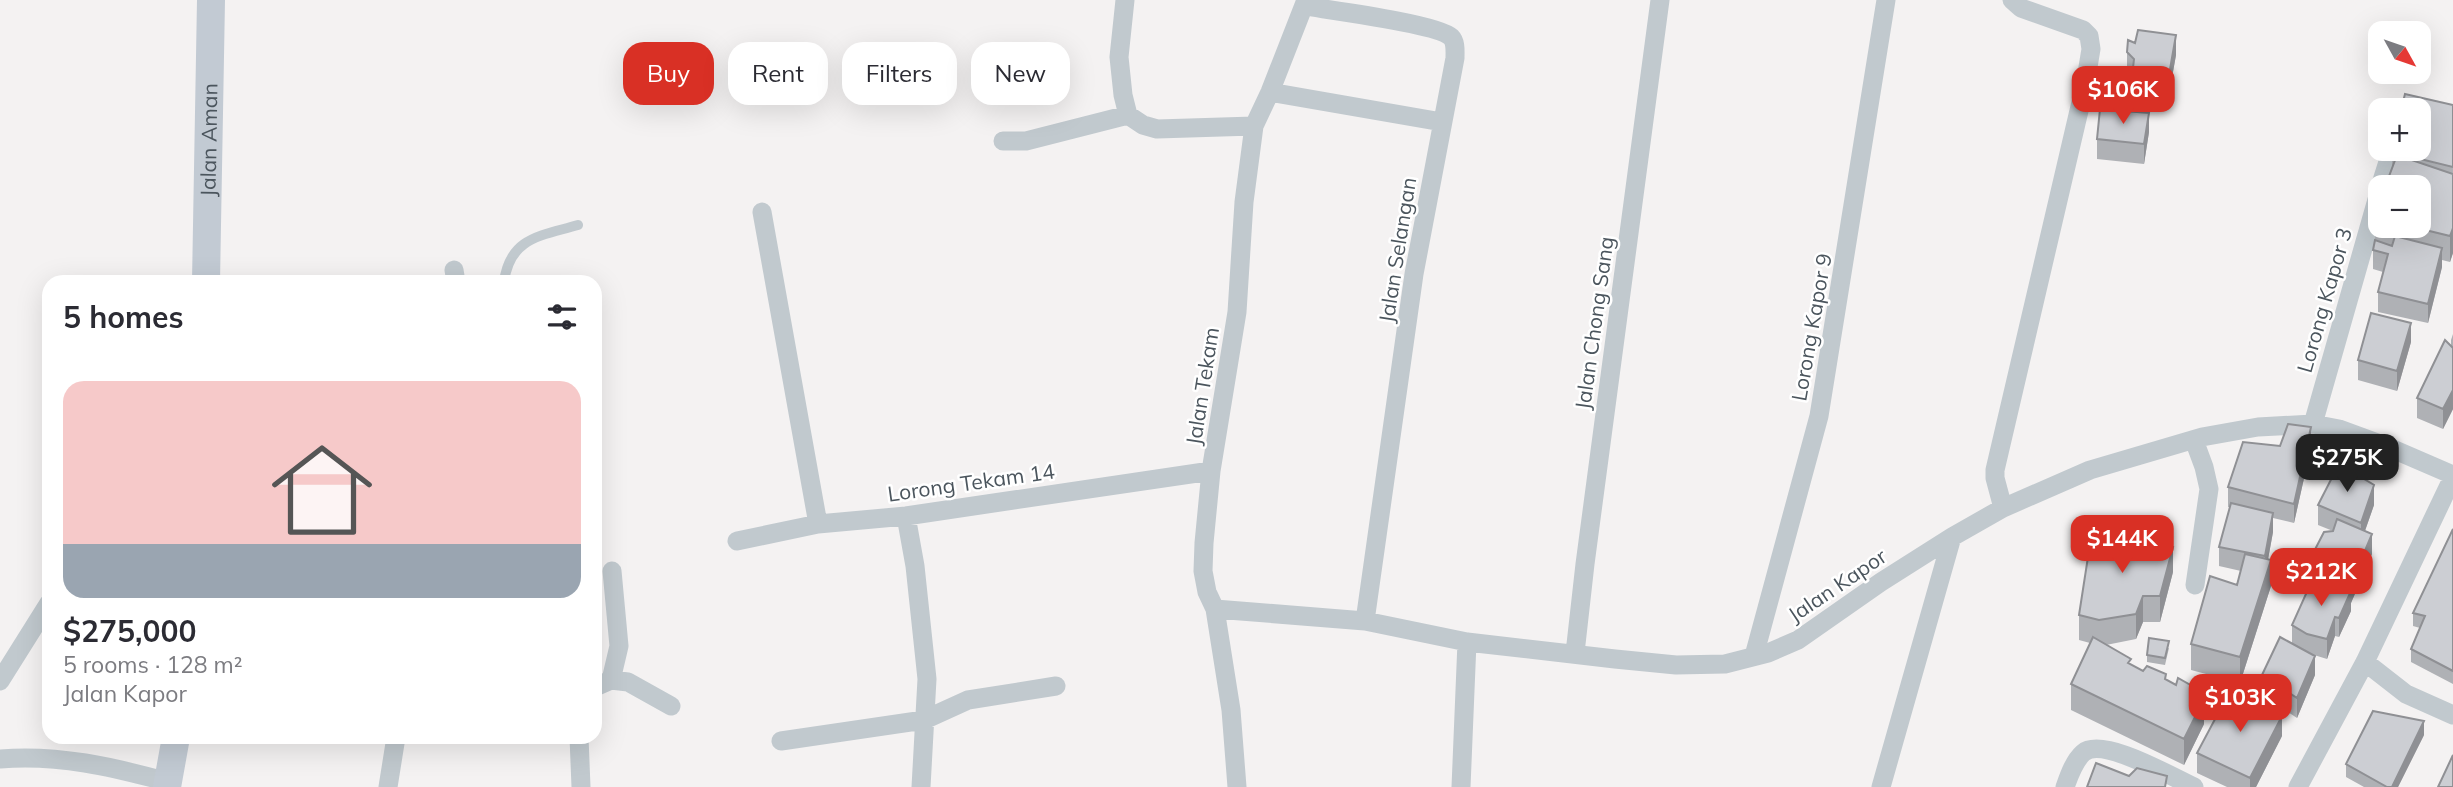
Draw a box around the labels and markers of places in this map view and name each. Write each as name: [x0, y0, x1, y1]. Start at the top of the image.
pin: $106K: [2074, 66, 2172, 126]
pin: $275K: [2298, 434, 2396, 494]
pin: $144K: [2073, 516, 2171, 575]
pin: $212K: [2272, 548, 2370, 608]
pin: $103K: [2191, 674, 2289, 734]

